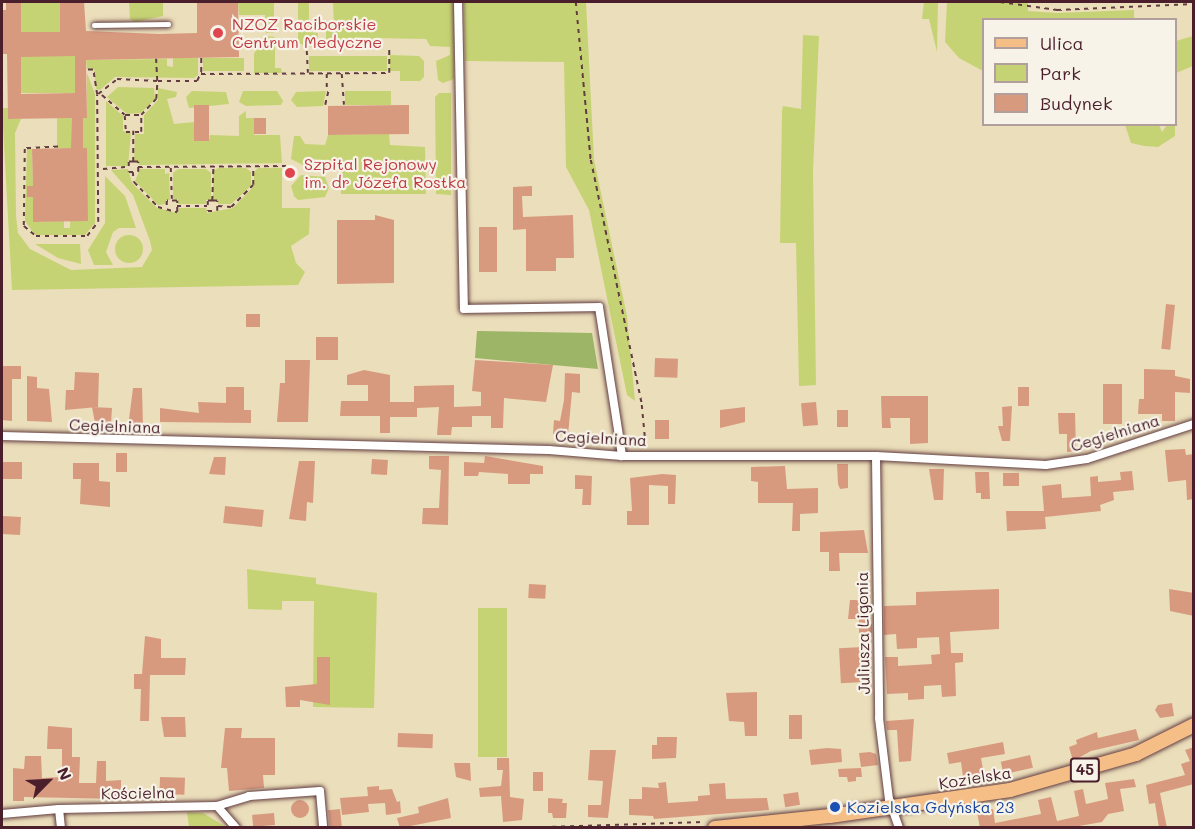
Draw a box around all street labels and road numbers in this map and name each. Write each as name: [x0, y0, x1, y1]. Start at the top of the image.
street label: Cegielniana: [1068, 410, 1162, 456]
street label: Cegielniana: [69, 415, 161, 437]
street label: Cegielniana: [555, 426, 647, 450]
street label: Juliusza Ligonia: [852, 571, 874, 695]
road number: 45: [1068, 758, 1102, 782]
street label: Kozielska: [937, 763, 1013, 793]
street label: Kościelna: [101, 783, 175, 803]

